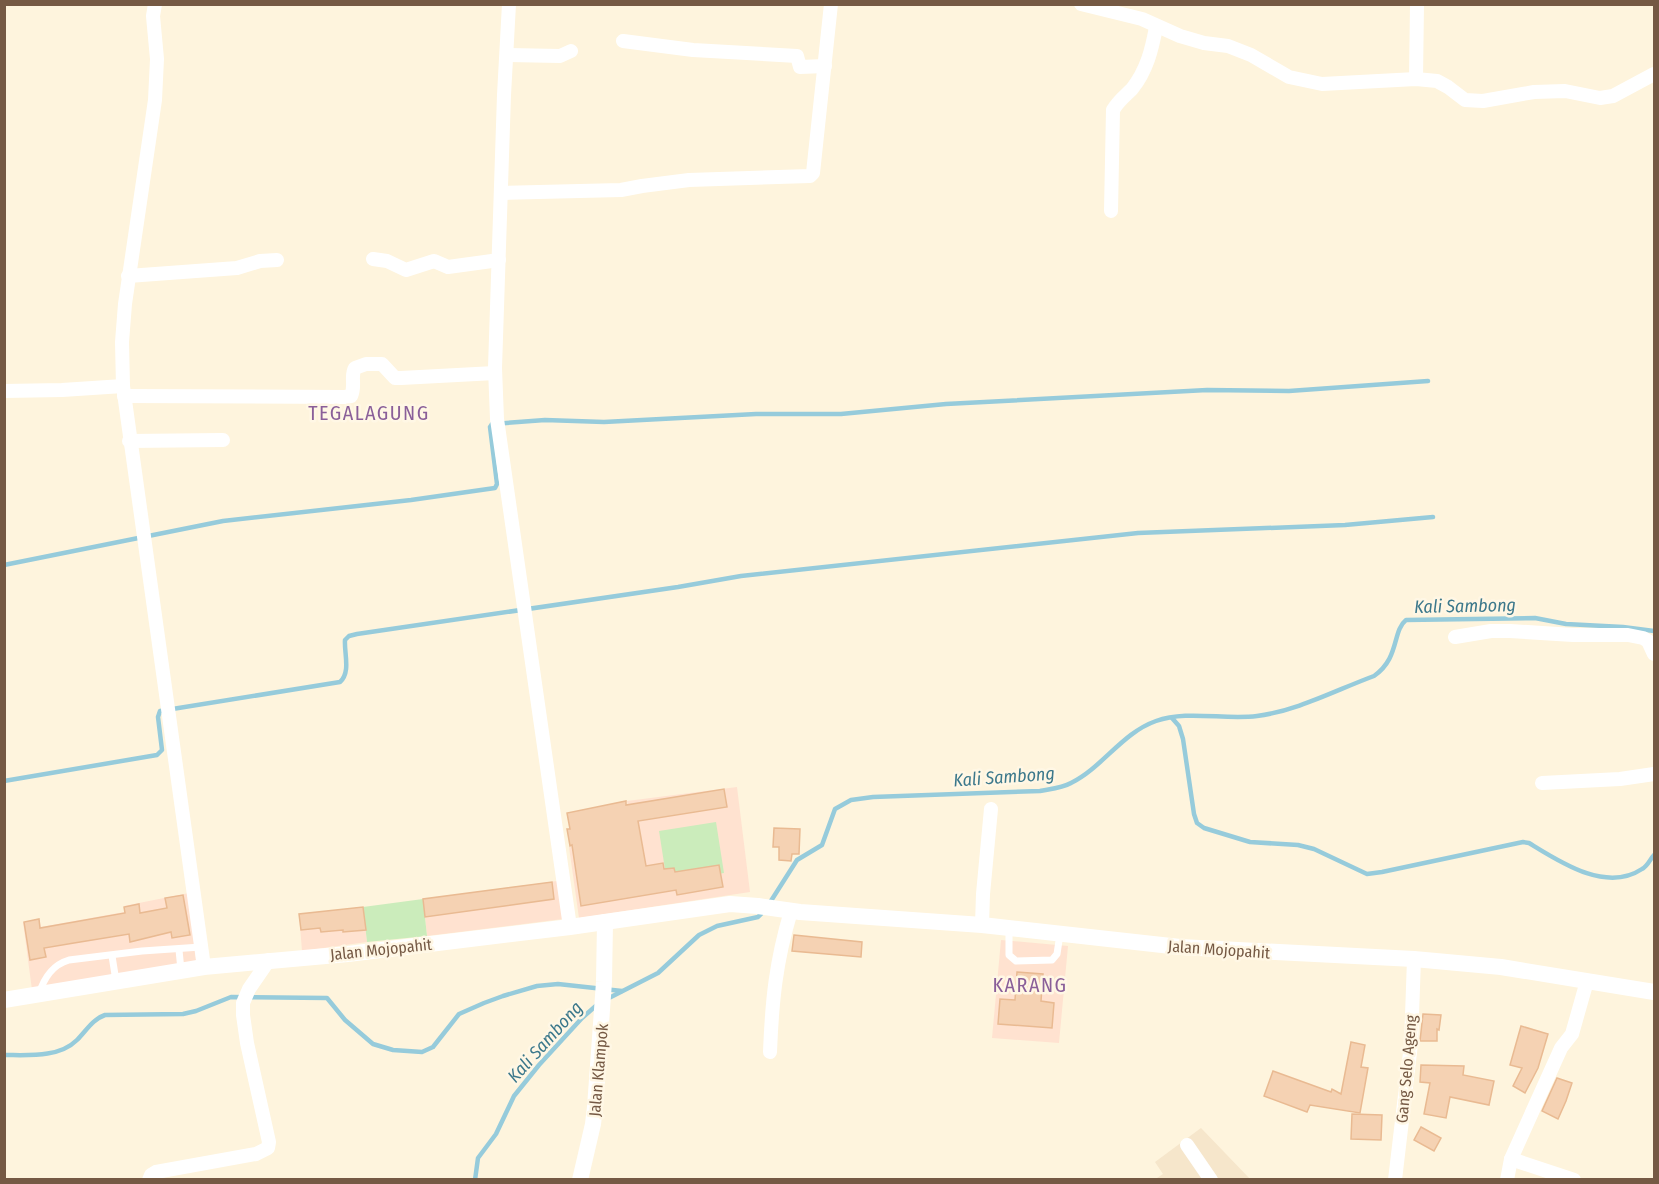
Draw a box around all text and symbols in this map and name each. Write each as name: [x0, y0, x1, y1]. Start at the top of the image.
district label: TEGALAGUNG: [308, 401, 430, 425]
water label: Kali Sambong: [1414, 594, 1516, 618]
water label: Kali Sambong: [953, 762, 1055, 792]
street label: Jalan Mojopahit: [329, 935, 434, 964]
street label: Jalan Mojopahit: [1167, 936, 1271, 963]
district label: KARANG: [992, 973, 1068, 997]
water label: Kali Sambong: [503, 997, 587, 1087]
street label: Gang Selo Ageng: [1392, 1014, 1421, 1124]
street label: Jalan Klampok: [585, 1022, 612, 1117]

